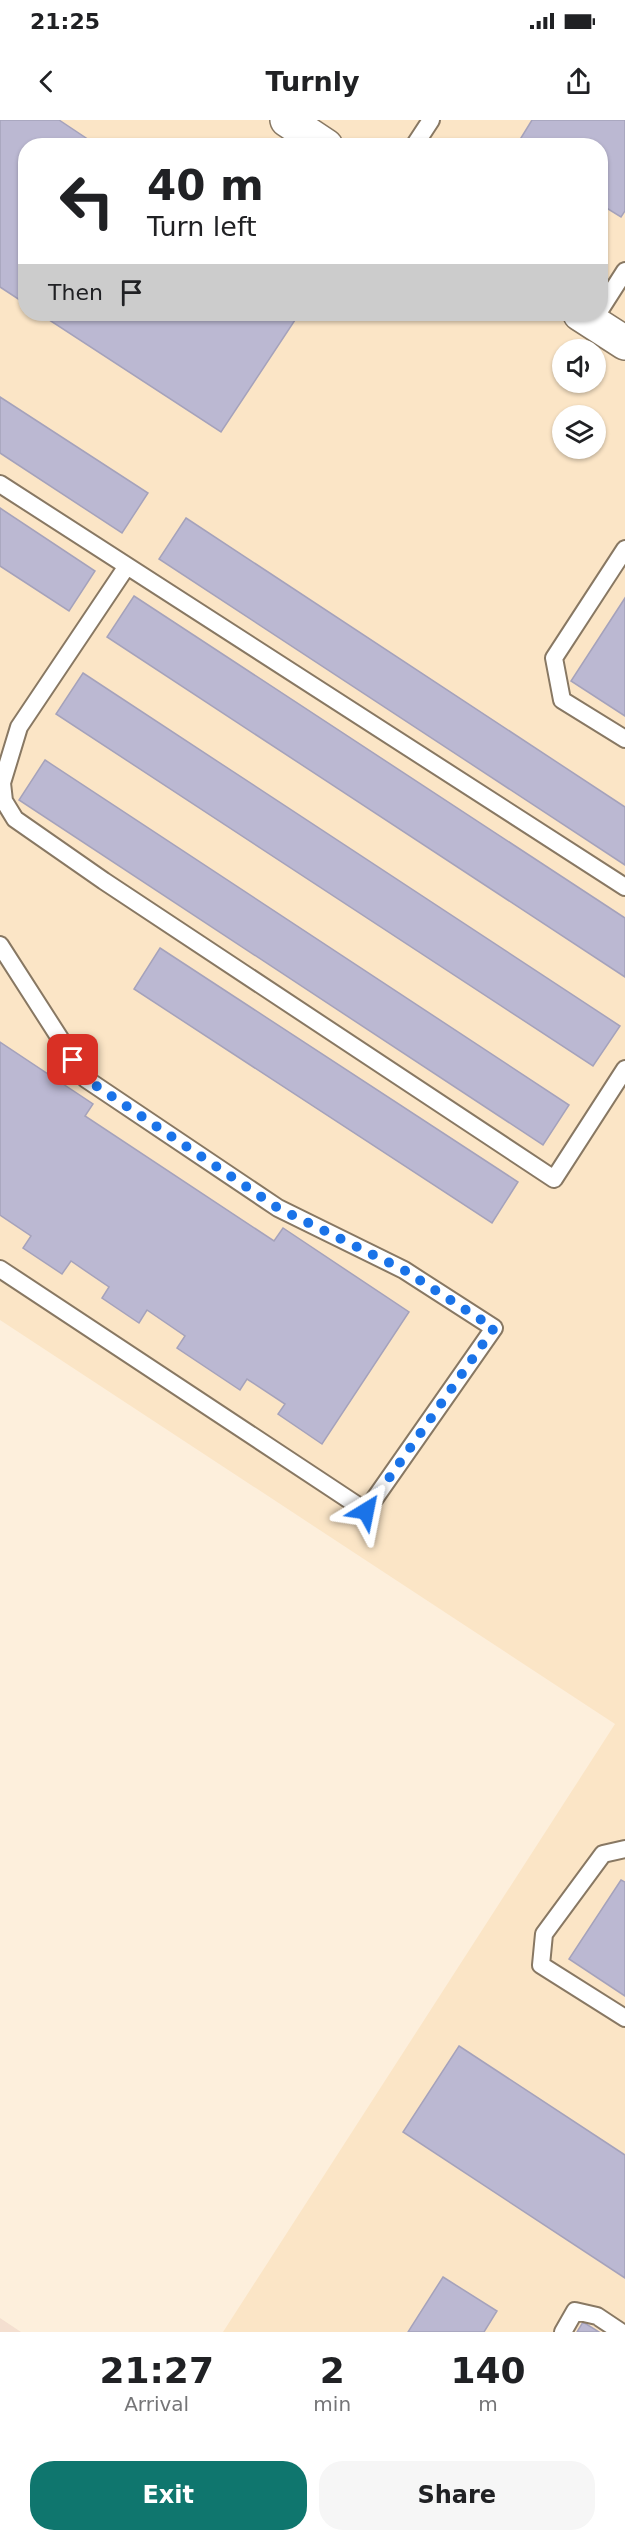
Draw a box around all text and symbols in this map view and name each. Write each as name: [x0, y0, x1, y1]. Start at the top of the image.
text: 21:25: [30, 9, 100, 34]
icon: back: [30, 65, 63, 98]
icon: share: [562, 65, 595, 98]
text: Turnly: [265, 66, 360, 97]
text: 40 m: [147, 161, 264, 210]
icon: left: [48, 162, 126, 240]
text: Turn left: [147, 211, 257, 242]
icon: arrive: [115, 276, 148, 309]
text: Then: [48, 280, 103, 305]
map controls: [552, 339, 606, 459]
button: sound: [552, 339, 606, 393]
button: layers: [552, 405, 606, 459]
pin: [47, 1034, 98, 1085]
icon: arrive: [56, 1043, 89, 1076]
position arrow: [334, 1479, 398, 1543]
text: 21:27: [99, 2350, 214, 2391]
text: 2: [320, 2350, 345, 2391]
text: 140: [450, 2350, 526, 2391]
text: Arrival: [124, 2392, 189, 2416]
text: min: [313, 2392, 351, 2416]
text: m: [478, 2392, 498, 2416]
button: Exit: [30, 2461, 307, 2530]
button: Share: [319, 2461, 595, 2530]

